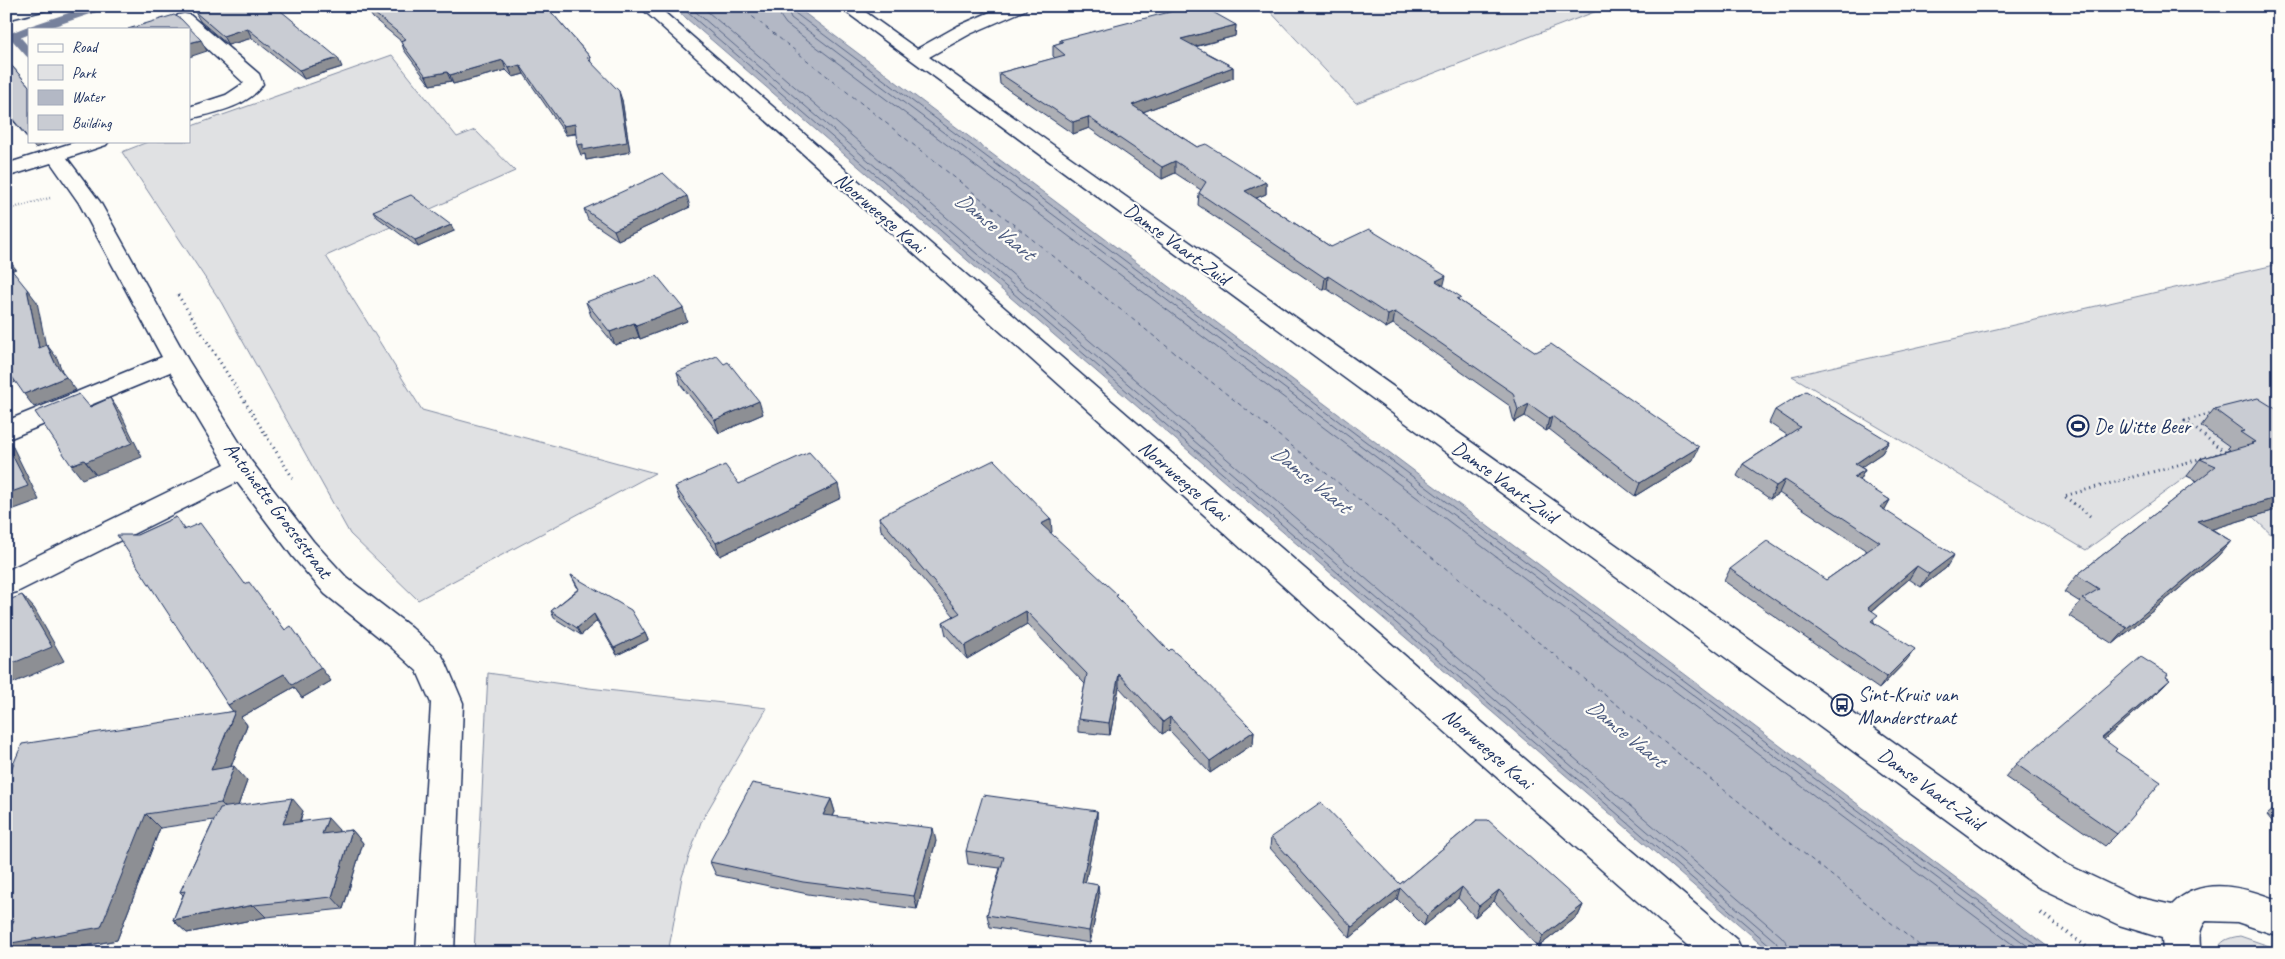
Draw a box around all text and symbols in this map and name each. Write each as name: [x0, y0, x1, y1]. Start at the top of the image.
legend: [28, 28, 190, 142]
text: Road: [72, 38, 99, 57]
text: Park: [72, 64, 97, 83]
text: Water: [72, 88, 106, 107]
text: Building: [72, 114, 112, 133]
street label: Noorweegse Kaai: [830, 167, 932, 261]
water label: Damse Vaart: [950, 186, 1043, 268]
street label: Damse Vaart-Zuid: [1119, 197, 1237, 293]
sports icon: De Witte Beer: [2066, 414, 2090, 438]
place label: De Witte Beer: [2094, 414, 2192, 439]
street label: Noorweegse Kaai: [1134, 435, 1236, 529]
street label: Damse Vaart-Zuid: [1447, 435, 1565, 531]
street label: Antoinette Grosséstraat: [219, 437, 339, 585]
water label: Damse Vaart: [1266, 439, 1359, 521]
place label: Sint-Kruis van Manderstraat: [1858, 682, 1959, 730]
water label: Damse Vaart: [1581, 693, 1674, 775]
bus stop icon: Sint-Kruis van Manderstraat: [1830, 693, 1854, 717]
street label: Noorweegse Kaai: [1438, 703, 1540, 797]
street label: Damse Vaart-Zuid: [1873, 742, 1991, 838]

